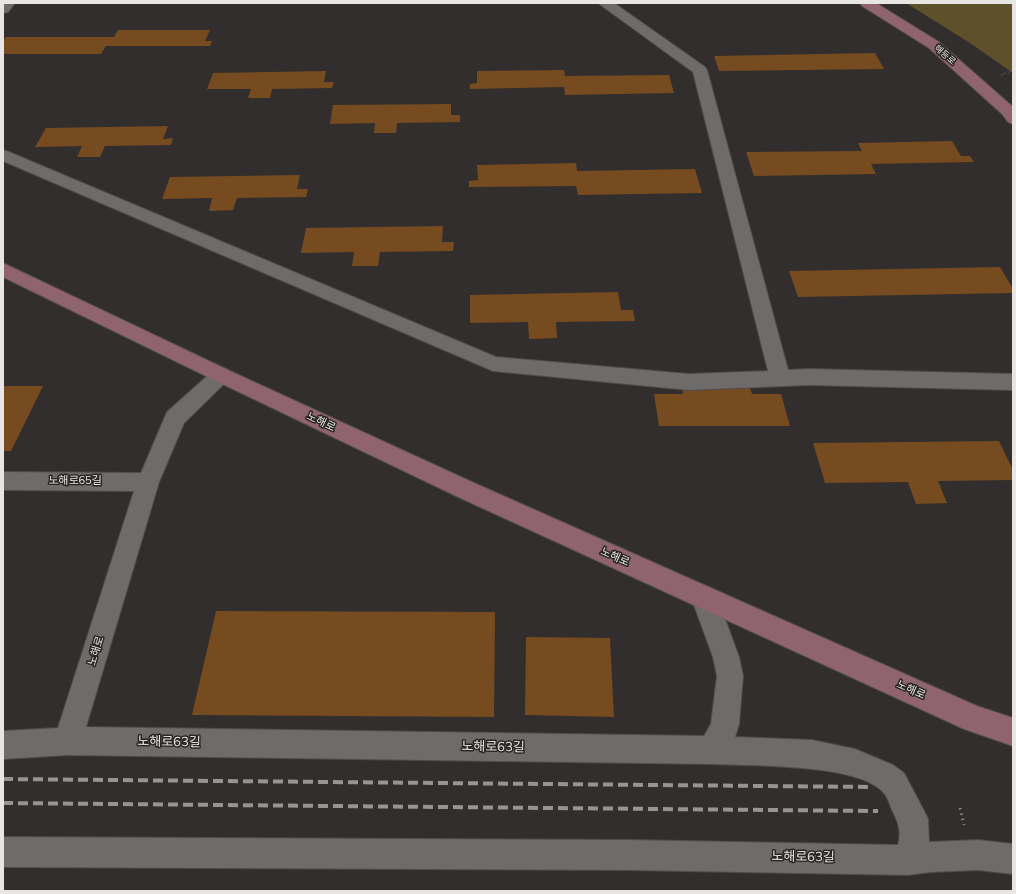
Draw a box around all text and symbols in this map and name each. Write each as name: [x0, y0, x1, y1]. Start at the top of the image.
street label: 해등로: [932, 43, 958, 67]
street label: 노해로: [304, 410, 338, 434]
street label: 노해로65길: [48, 474, 102, 488]
street label: 노해로: [598, 545, 632, 569]
street label: 노해로: [85, 635, 107, 667]
street label: 노해로: [894, 678, 928, 702]
street label: 노해로63길: [137, 734, 201, 750]
street label: 노해로63길: [461, 739, 525, 755]
street label: 노해로63길: [771, 849, 835, 865]

